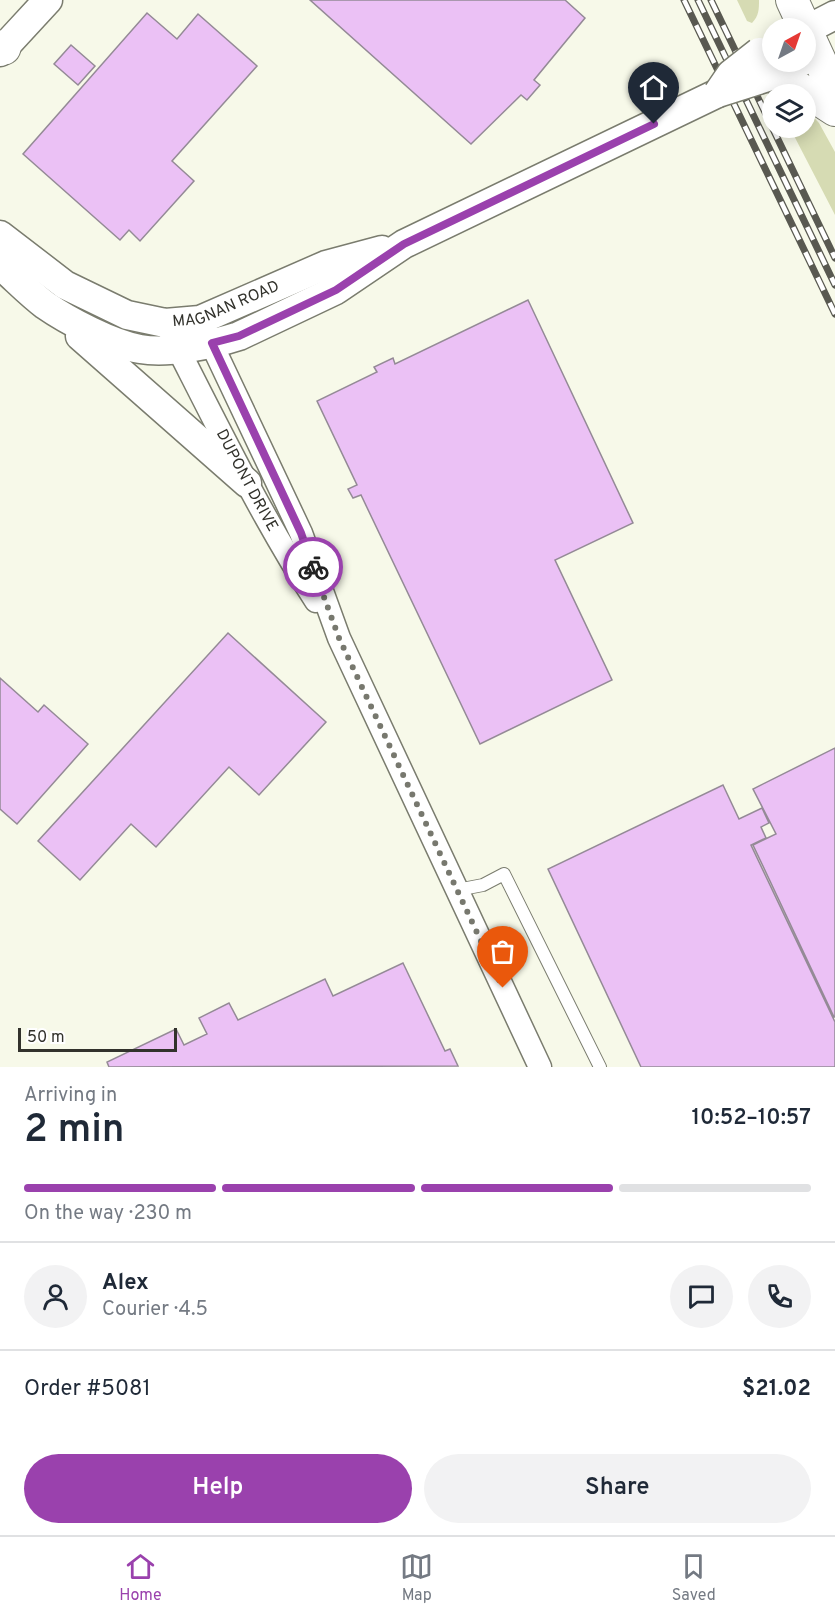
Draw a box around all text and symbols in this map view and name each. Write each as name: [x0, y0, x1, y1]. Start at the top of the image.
north arrow: [762, 18, 816, 72]
map controls: [762, 18, 816, 138]
pin: [628, 62, 679, 124]
icon: home: [637, 71, 670, 104]
button: layers: [762, 84, 816, 138]
street label: MAGNAN ROAD: [172, 276, 283, 332]
street label: DUPONT DRIVE: [211, 426, 282, 535]
courier: [283, 537, 343, 597]
icon: bike: [297, 551, 330, 584]
pin: [477, 926, 528, 988]
icon: bag: [486, 935, 519, 968]
scale bar: [18, 1025, 177, 1052]
text: 50 m: [27, 1028, 65, 1048]
text: Arriving in: [24, 1083, 117, 1109]
text: 10:52–10:57: [692, 1105, 811, 1132]
text: 2 min: [24, 1107, 125, 1156]
text: On the way · 230 m: [24, 1201, 192, 1227]
button: person: [24, 1265, 87, 1328]
button: chat: [670, 1265, 733, 1328]
button: phone: [748, 1265, 811, 1328]
text: Alex: [102, 1270, 149, 1297]
text: Courier · 4.5: [102, 1297, 208, 1323]
text: Order #5081: [24, 1376, 151, 1403]
text: $21.02: [742, 1376, 811, 1403]
button: Help: [24, 1454, 412, 1523]
button: Share: [424, 1454, 811, 1523]
tab: Home: [119, 1550, 162, 1606]
tab: Map: [400, 1550, 433, 1606]
tab: Saved: [672, 1550, 716, 1606]

